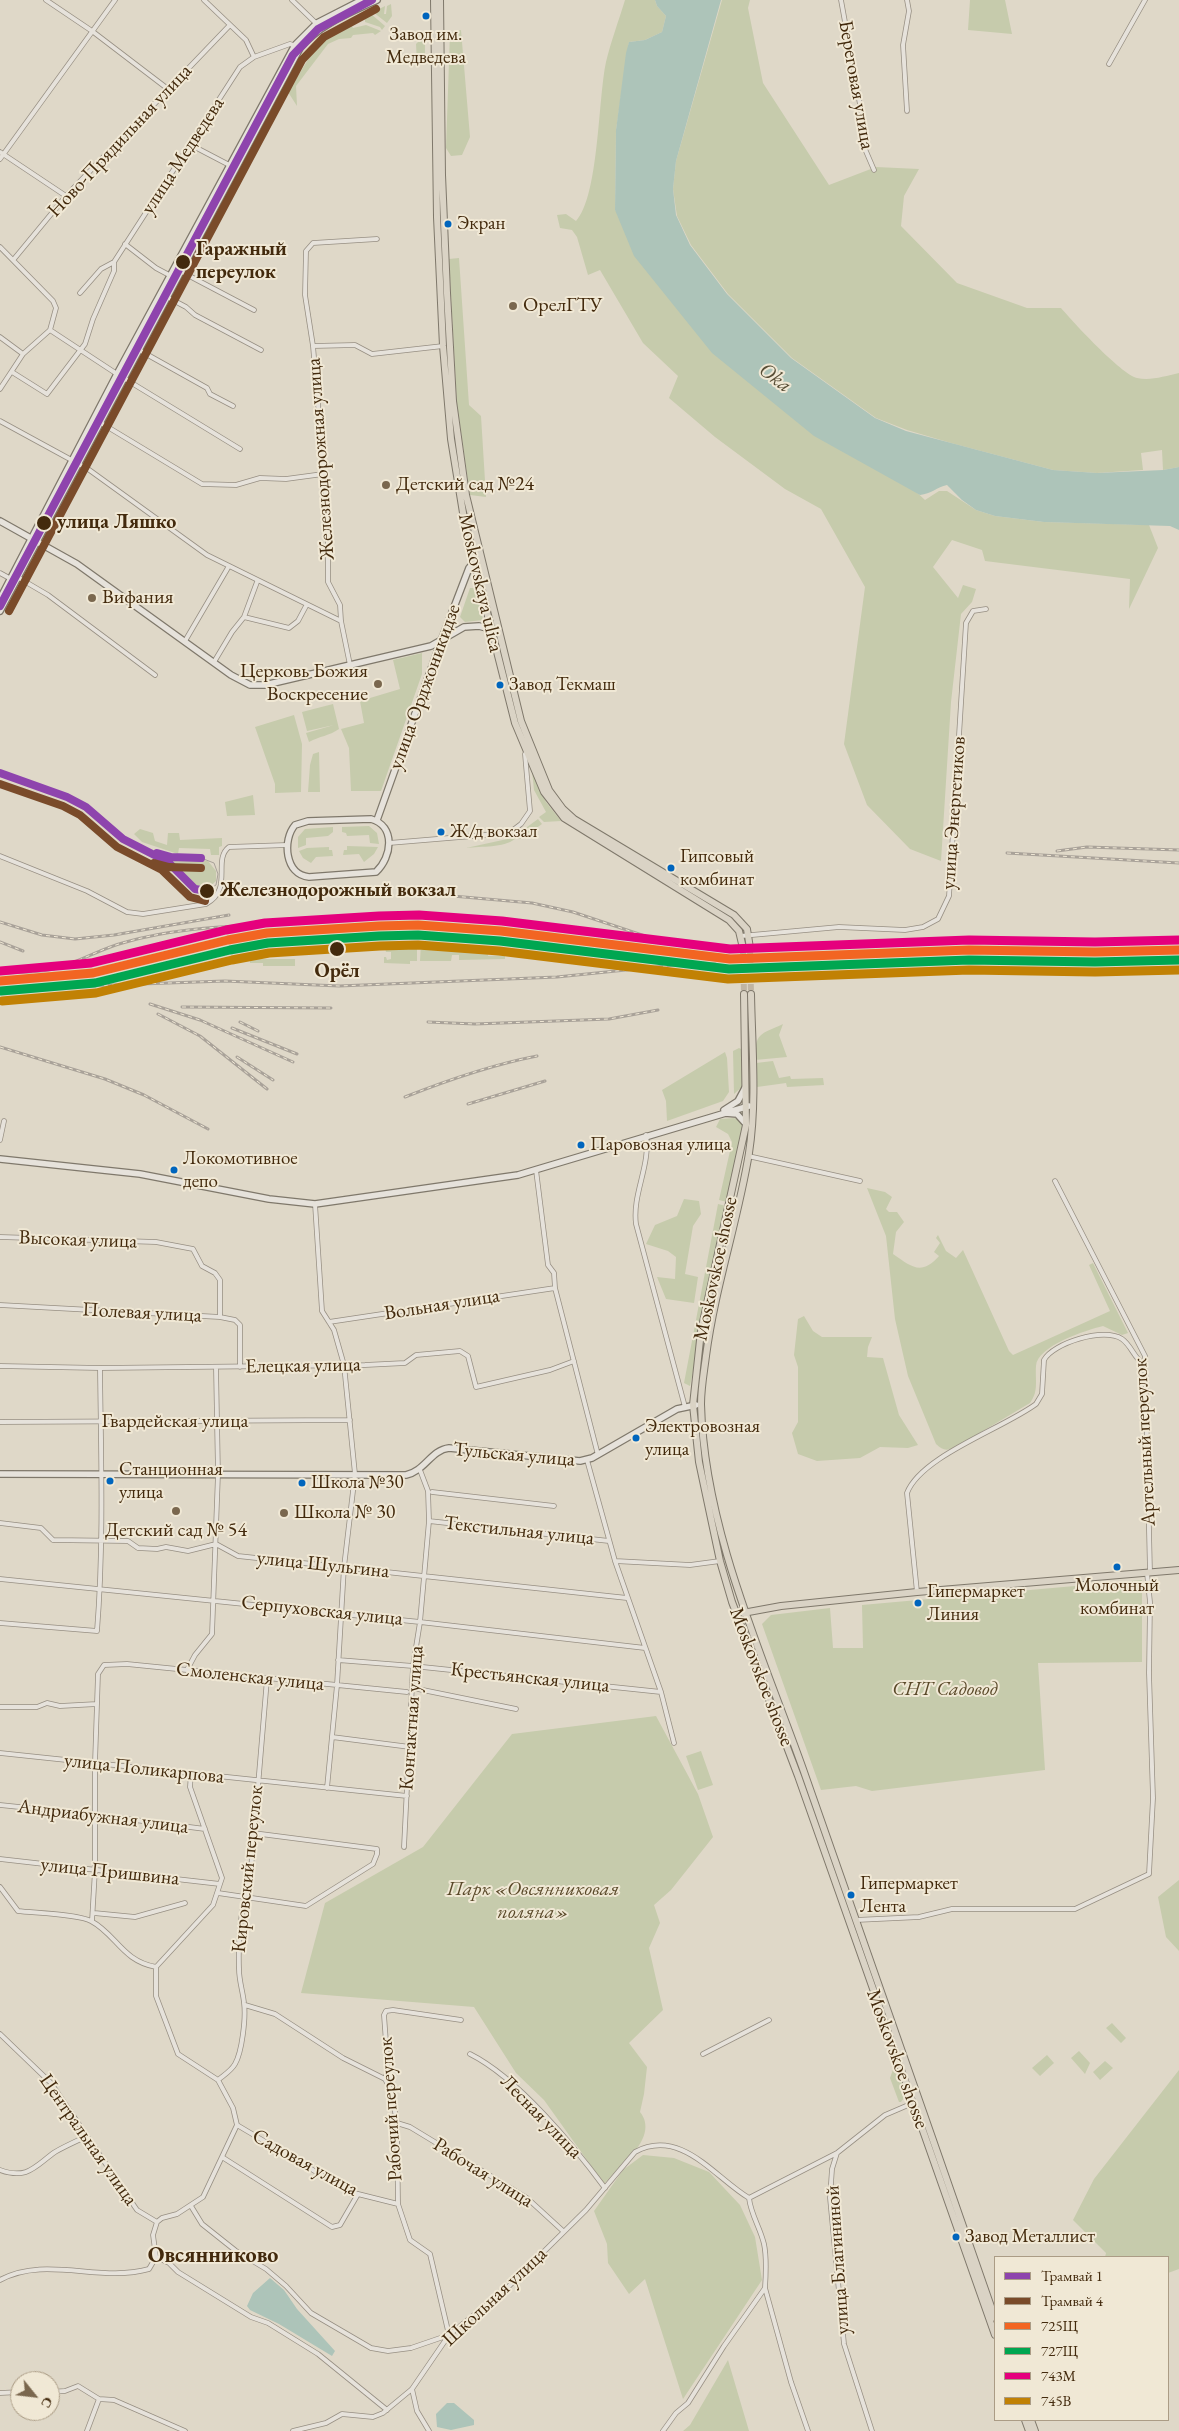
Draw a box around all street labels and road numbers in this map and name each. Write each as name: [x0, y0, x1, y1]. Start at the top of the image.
street label: Береговая улица: [833, 19, 879, 151]
street label: Ново-Прядильная улица: [43, 59, 197, 223]
street label: улица Медведева: [136, 93, 230, 219]
street label: Железнодорожная улица: [302, 357, 340, 561]
street label: Moskovskaya ulica: [452, 511, 508, 655]
street label: улица Орджоникидзе: [384, 601, 466, 773]
street label: улица Энергетиков: [937, 736, 971, 890]
street label: Moskovskoe shosse: [689, 1195, 743, 1343]
street label: Высокая улица: [18, 1226, 138, 1254]
street label: Вольная улица: [383, 1284, 501, 1326]
street label: Полевая улица: [82, 1298, 202, 1328]
street label: Елецкая улица: [245, 1353, 361, 1379]
street label: Артельный переулок: [1129, 1357, 1161, 1527]
street label: Гвардейская улица: [102, 1410, 248, 1434]
street label: Тульская улица: [452, 1438, 576, 1472]
street label: Текстильная улица: [443, 1511, 595, 1551]
street label: улица Шульгина: [256, 1546, 390, 1584]
street label: Серпуховская улица: [240, 1591, 404, 1631]
street label: Moskovskoe shosse: [724, 1604, 798, 1750]
street label: Контактная улица: [395, 1645, 429, 1791]
street label: Смоленская улица: [175, 1657, 325, 1697]
street label: Крестьянская улица: [449, 1658, 611, 1698]
street label: улица Поликарпова: [63, 1749, 225, 1789]
street label: Кировский переулок: [227, 1784, 269, 1954]
street label: Андриабужная улица: [16, 1795, 190, 1839]
street label: улица Пришвина: [39, 1853, 181, 1891]
street label: Moskovskoe shosse: [861, 1986, 933, 2132]
street label: Рабочий переулок: [374, 2036, 408, 2182]
street label: Центральная улица: [34, 2069, 142, 2211]
street label: Лесная улица: [495, 2070, 587, 2164]
street label: Садовая улица: [248, 2124, 362, 2202]
street label: Рабочая улица: [428, 2133, 538, 2213]
street label: улица Благининой: [821, 2185, 855, 2335]
street label: Школьная улица: [438, 2242, 552, 2352]

